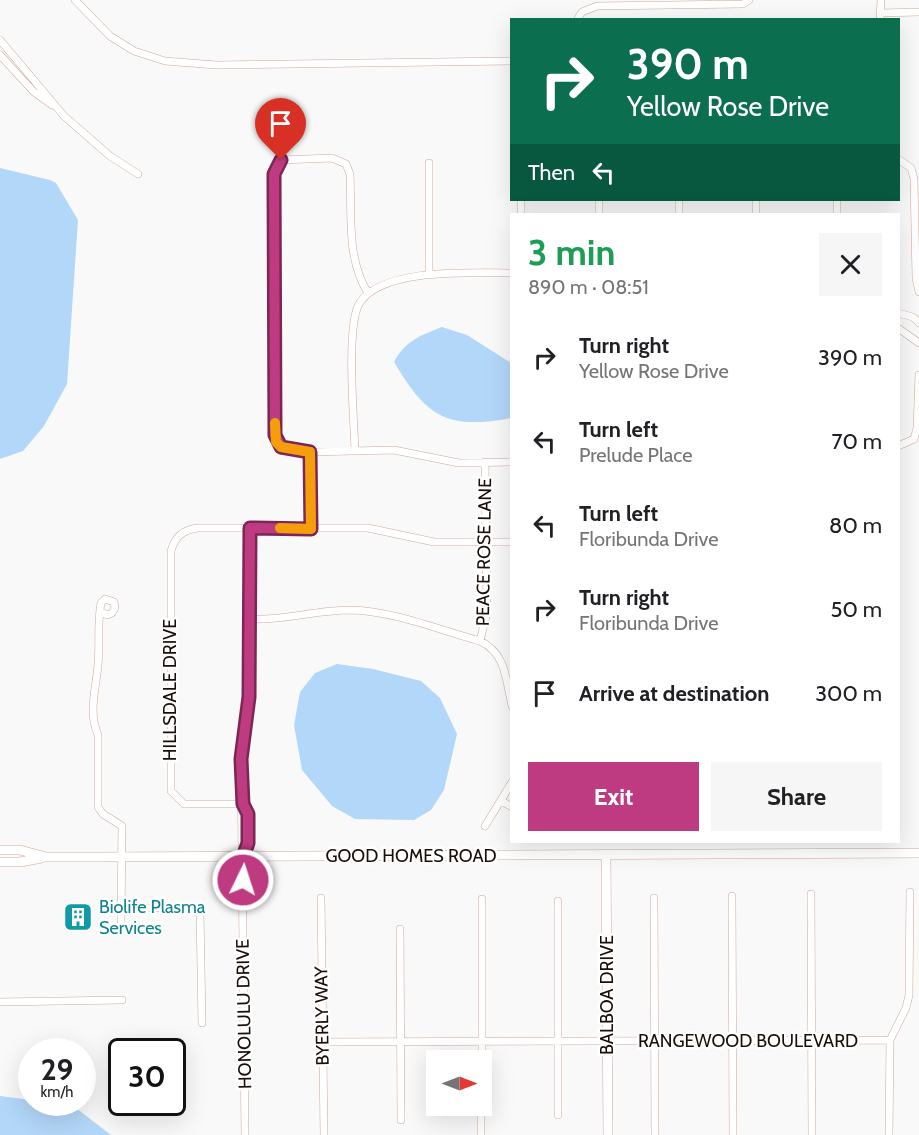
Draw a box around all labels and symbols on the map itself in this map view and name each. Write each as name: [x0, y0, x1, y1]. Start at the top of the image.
pin: [255, 98, 306, 160]
street label: PEACE ROSE LANE: [472, 478, 496, 626]
street label: HILLSDALE DRIVE: [159, 619, 181, 761]
street label: GOOD HOMES ROAD: [325, 845, 497, 867]
position arrow: [211, 848, 275, 912]
place label: Biolife Plasma Services: [99, 896, 206, 939]
building icon: Biolife Plasma Services: [62, 901, 94, 933]
street label: BALBOA DRIVE: [596, 935, 618, 1055]
street label: HONOLULU DRIVE: [232, 939, 256, 1089]
street label: BYERLY WAY: [310, 965, 334, 1066]
street label: RANGEWOOD BOULEVARD: [638, 1030, 858, 1052]
speed limit sign: 30: [108, 1038, 186, 1116]
north arrow: [426, 1050, 492, 1116]

